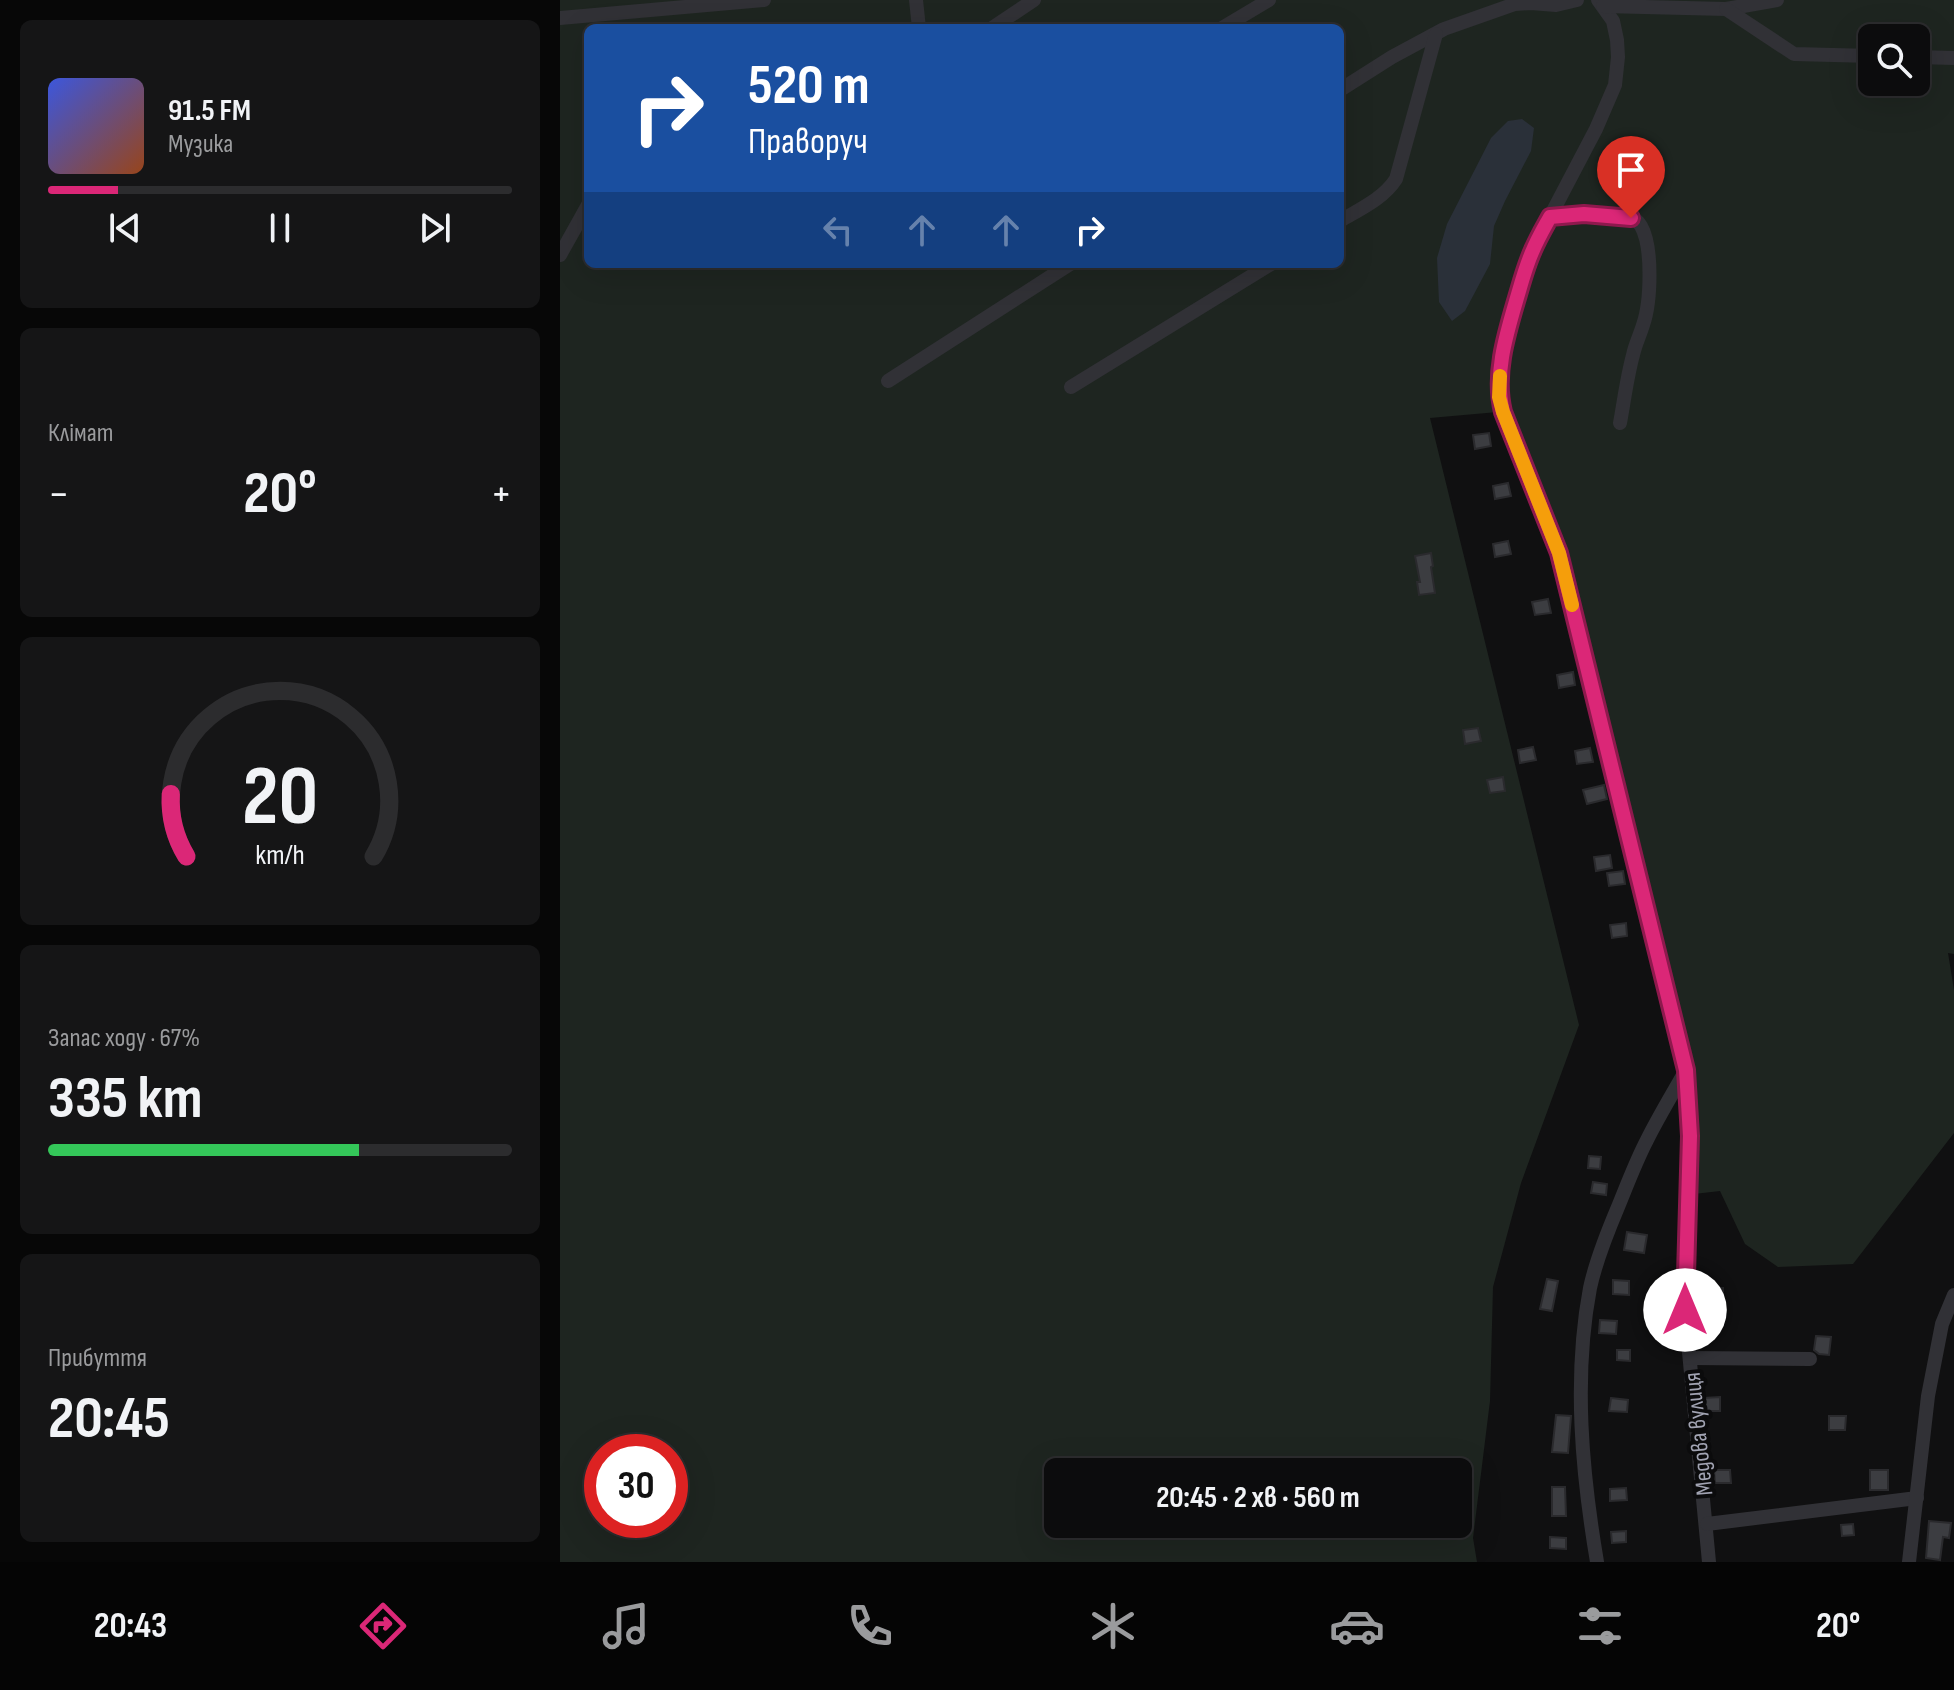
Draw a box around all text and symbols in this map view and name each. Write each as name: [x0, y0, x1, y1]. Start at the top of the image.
map controls: [1858, 24, 1930, 96]
button: search: [1858, 24, 1930, 96]
text: 520 m: [748, 53, 870, 120]
icon: right: [616, 56, 720, 160]
text: 91.5 FM: [168, 93, 251, 129]
text: Праворуч: [748, 121, 868, 164]
text: Музика: [168, 129, 233, 160]
pin: [1597, 136, 1665, 218]
icon: arrive: [1609, 148, 1653, 192]
icon: previous: [103, 206, 147, 250]
icon: pause: [258, 206, 302, 250]
icon: next: [413, 206, 457, 250]
icon: left: [816, 208, 860, 252]
icon: ahead: [900, 208, 944, 252]
icon: ahead: [984, 208, 1028, 252]
icon: right: [1068, 208, 1112, 252]
text: Клімат: [48, 418, 113, 449]
text: 20°: [243, 458, 317, 530]
text: −: [48, 468, 70, 521]
text: +: [490, 468, 512, 521]
text: 20: [242, 748, 318, 848]
text: km/h: [255, 838, 305, 873]
text: Запас ходу · 67%: [48, 1023, 200, 1054]
text: 335 km: [48, 1063, 203, 1135]
position arrow: [1643, 1268, 1727, 1352]
text: Прибуття: [48, 1343, 147, 1374]
street label: Медова вулиця: [1678, 1371, 1719, 1497]
text: 20:45: [48, 1383, 170, 1455]
speed limit sign: 30: [584, 1434, 688, 1538]
text: 20:45 · 2 хв · 560 m: [1156, 1480, 1360, 1516]
icon: directions: [355, 1598, 411, 1654]
icon: music: [598, 1598, 654, 1654]
icon: phone: [842, 1598, 898, 1654]
icon: climate: [1085, 1598, 1141, 1654]
icon: car: [1329, 1598, 1385, 1654]
icon: filters: [1572, 1598, 1628, 1654]
text: 20:43: [94, 1605, 167, 1648]
text: 20°: [1816, 1605, 1860, 1648]

